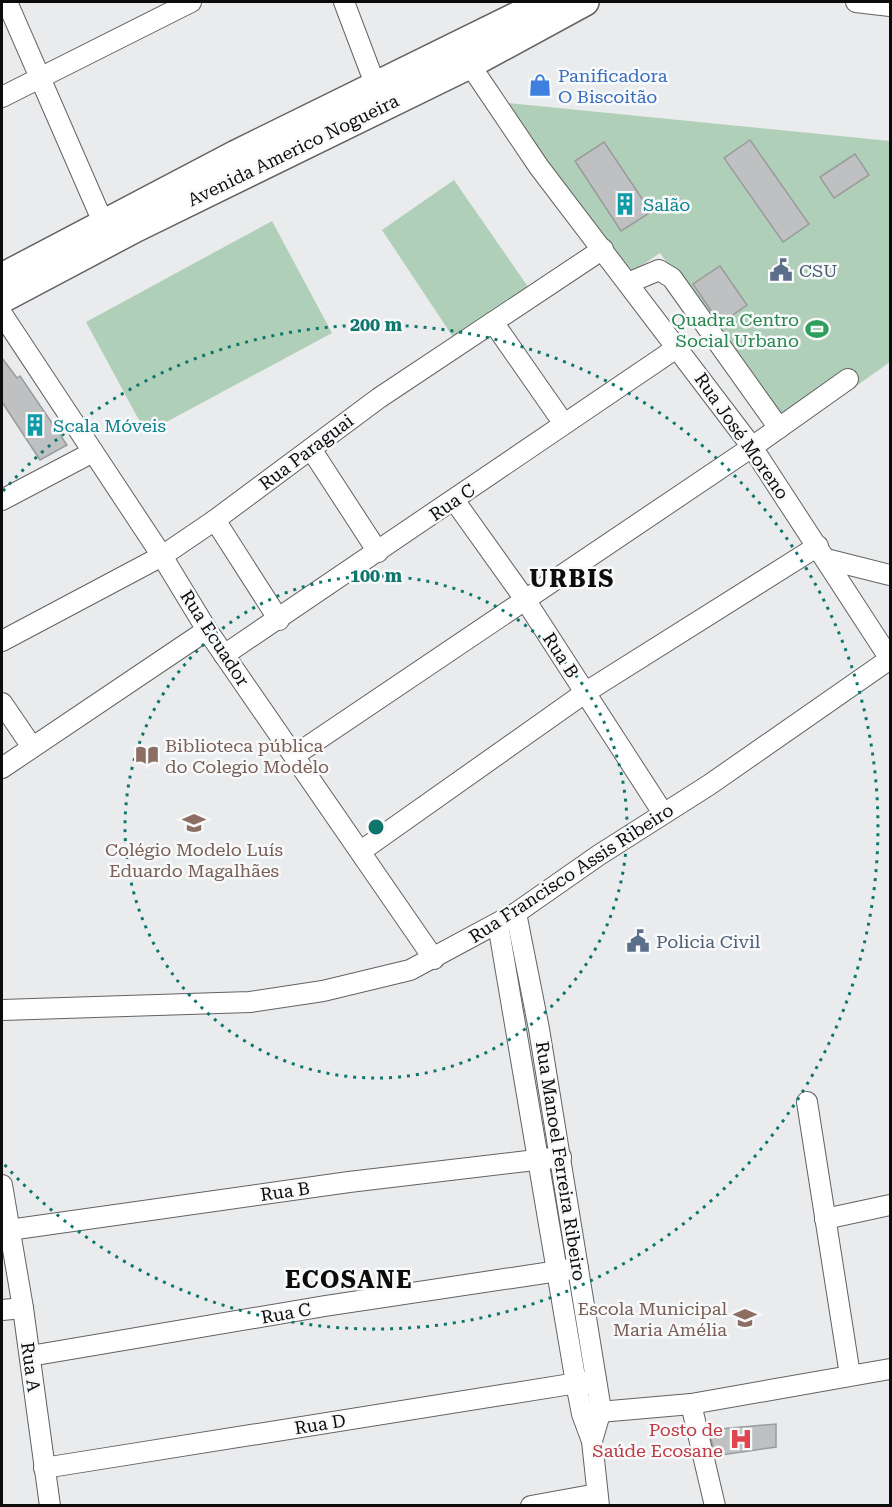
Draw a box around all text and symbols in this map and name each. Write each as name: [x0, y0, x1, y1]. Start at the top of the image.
place label: Panificadora O Biscoitão: [558, 65, 668, 107]
shop icon: Panificadora O Biscoitão: [527, 72, 553, 98]
street label: Avenida Americo Nogueira: [184, 90, 402, 210]
building icon: Salão: [612, 191, 638, 217]
place label: Salão: [643, 194, 690, 215]
public building icon: CSU: [768, 257, 794, 283]
place label: CSU: [799, 260, 838, 281]
place label: Quadra Centro Social Urbano: [671, 309, 799, 351]
text: 200 m: [350, 314, 403, 335]
sports icon: Quadra Centro Social Urbano: [804, 316, 830, 342]
street label: Rua José Moreno: [691, 369, 793, 503]
street label: Rua Paraguai: [255, 410, 357, 494]
building icon: Scala Móveis: [22, 412, 48, 438]
place label: Scala Móveis: [53, 415, 166, 436]
street label: Rua C: [425, 479, 479, 525]
text: 100 m: [350, 565, 403, 586]
district label: URBIS: [529, 565, 615, 593]
street label: Rua Ecuador: [176, 586, 254, 690]
street label: Rua B: [539, 628, 583, 682]
place label: Biblioteca pública do Colegio Modelo: [165, 735, 329, 777]
library icon: Biblioteca pública do Colegio Modelo: [134, 742, 160, 768]
street label: Rua Francisco Assis Ribeiro: [465, 799, 677, 947]
school or university icon: Colégio Modelo Luís Eduardo Magalhães: [181, 810, 207, 836]
centre of rings: [366, 817, 386, 837]
place label: Colégio Modelo Luís Eduardo Magalhães: [105, 839, 283, 881]
public building icon: Policia Civil: [625, 928, 651, 954]
place label: Policia Civil: [656, 931, 761, 952]
street label: Rua Manoel Ferreira Ribeiro: [532, 1040, 590, 1282]
street label: Rua B: [259, 1177, 311, 1205]
district label: ECOSANE: [285, 1266, 413, 1294]
street label: Rua C: [259, 1298, 313, 1328]
place label: Escola Municipal Maria Amélia: [577, 1298, 727, 1340]
school or university icon: Escola Municipal Maria Amélia: [732, 1305, 758, 1331]
street label: Rua A: [17, 1341, 45, 1394]
street label: Rua D: [293, 1410, 347, 1438]
place label: Posto de Saúde Ecosane: [592, 1419, 723, 1461]
hospital icon: Posto de Saúde Ecosane: [728, 1426, 754, 1452]

